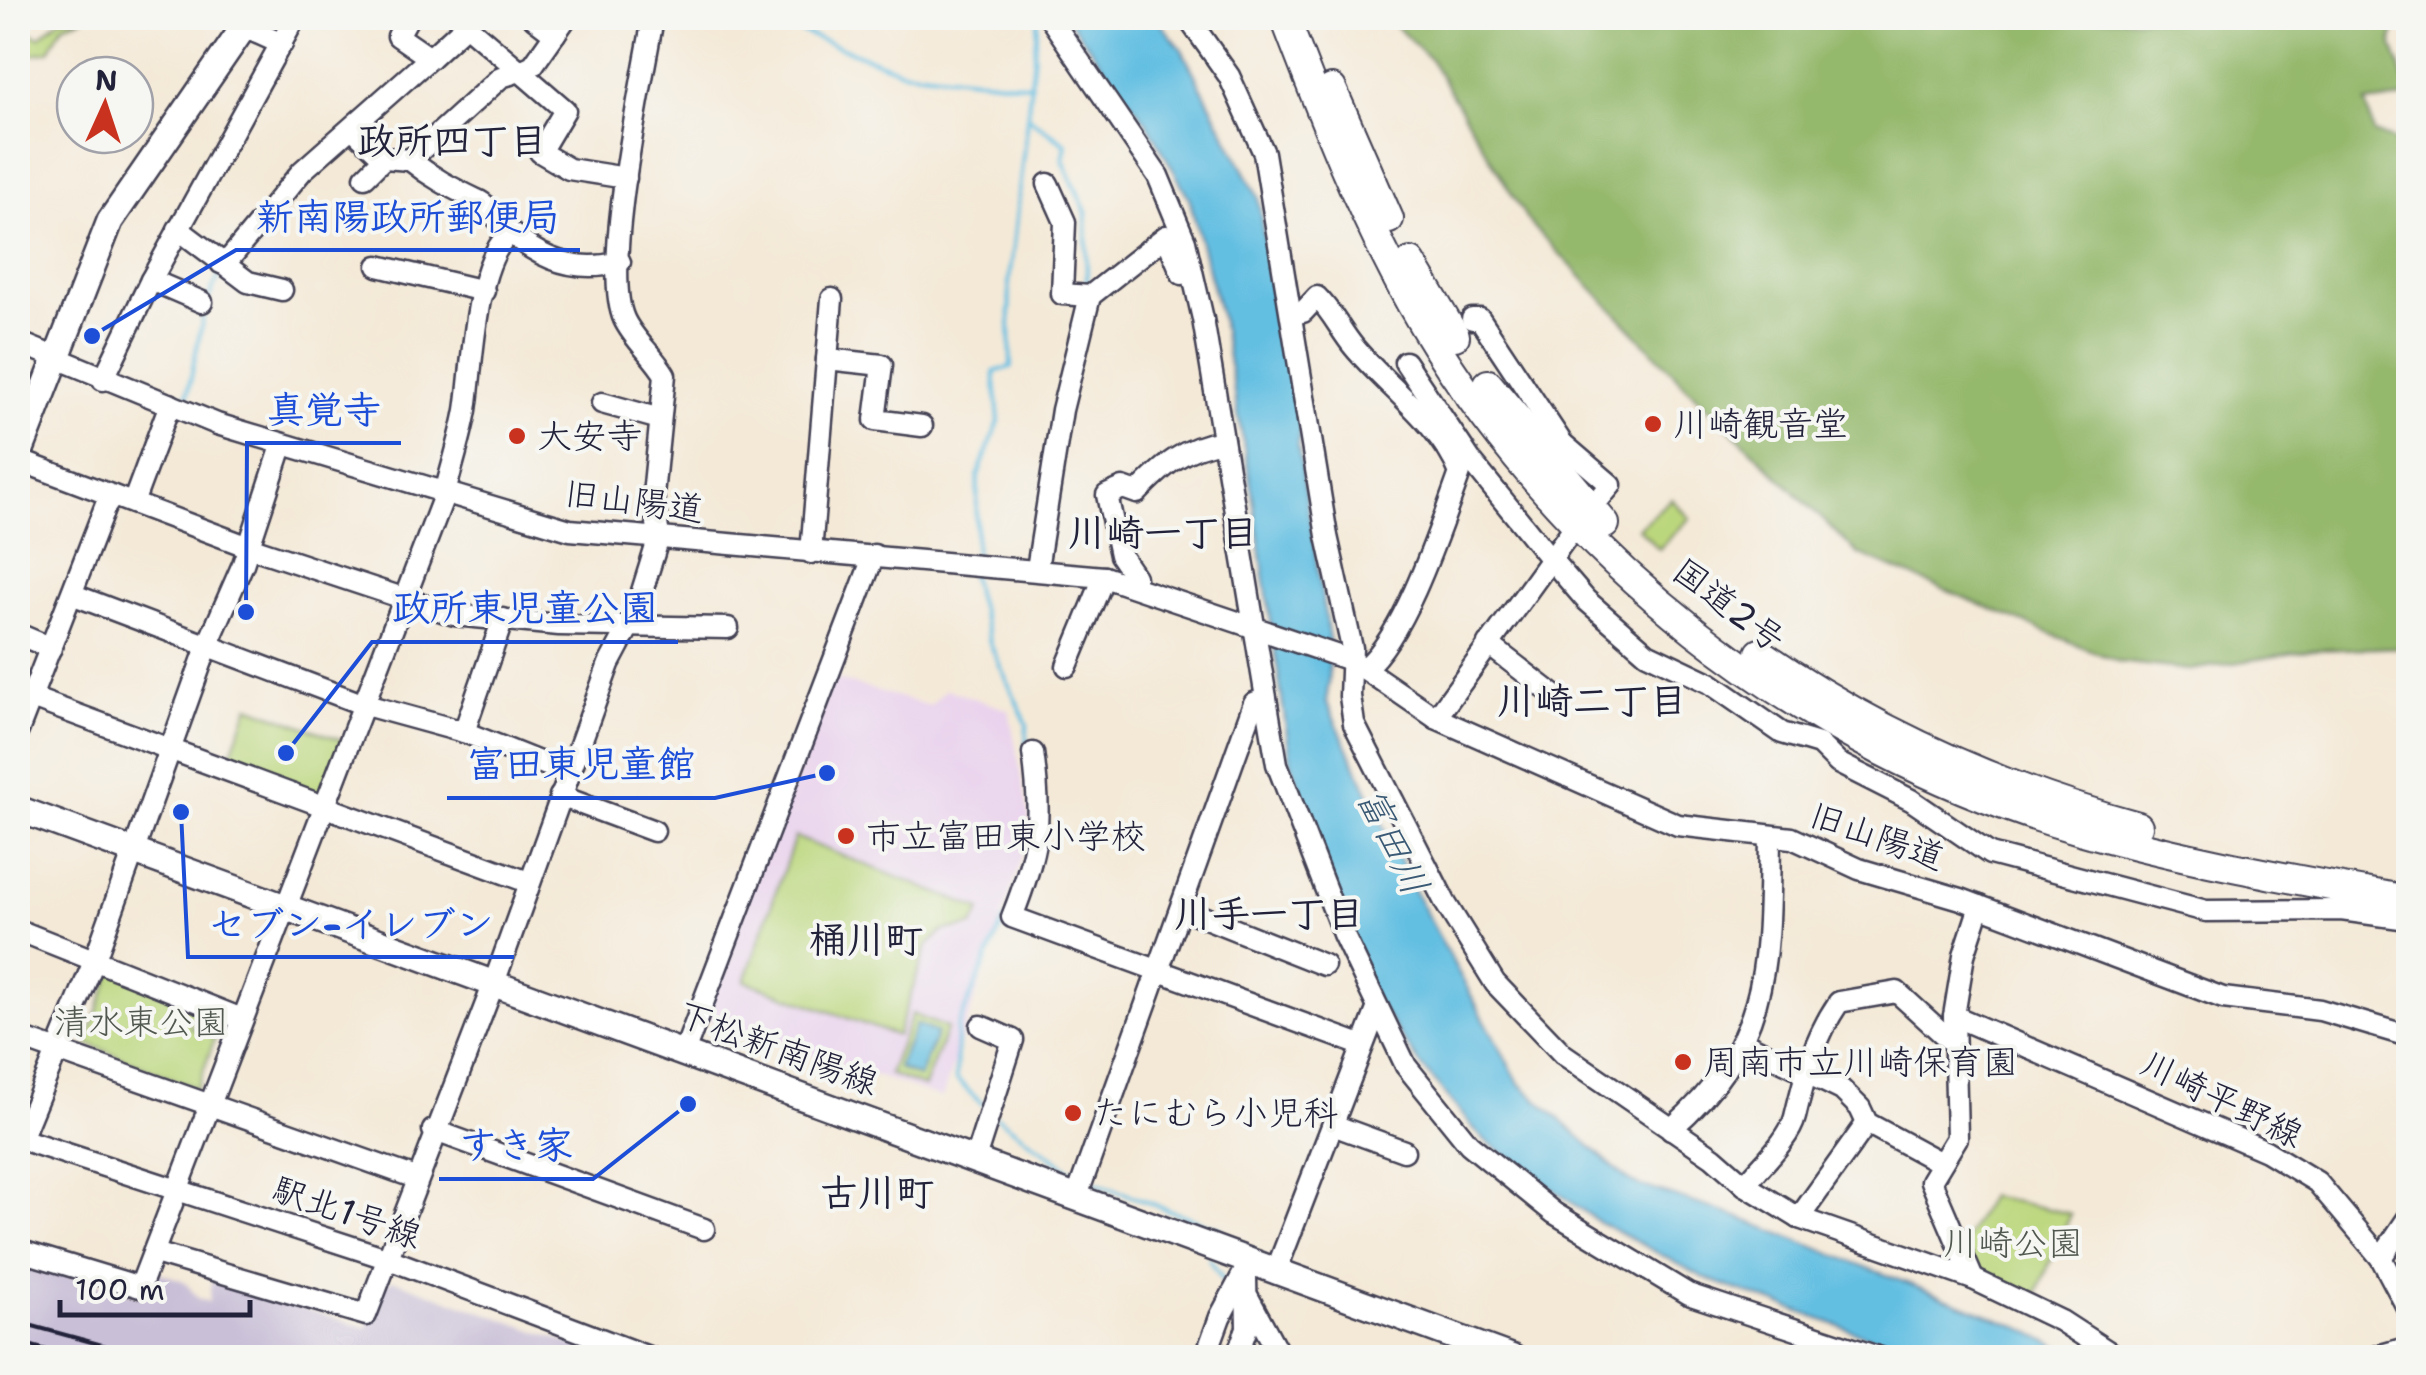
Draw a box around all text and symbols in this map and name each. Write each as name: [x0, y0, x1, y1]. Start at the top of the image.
north arrow: [55, 55, 155, 155]
text: N: [94, 60, 118, 100]
district label: 政所四丁目: [357, 115, 547, 166]
callout: 新南陽政所郵便局: [236, 182, 580, 250]
text: 新南陽政所郵便局: [256, 191, 560, 242]
callout: 真覚寺: [247, 375, 401, 443]
text: 真覚寺: [267, 384, 381, 435]
place label: 川崎観音堂: [1673, 400, 1848, 447]
place label: 大安寺: [537, 412, 642, 459]
marker: 川崎観音堂: [1642, 413, 1664, 435]
marker: 大安寺: [506, 425, 528, 447]
street label: 旧山陽道: [562, 469, 706, 532]
district label: 川崎一丁目: [1068, 507, 1258, 558]
street label: 国道2号: [1663, 547, 1795, 662]
callout: 政所東児童公園: [372, 574, 678, 642]
text: 政所東児童公園: [392, 582, 658, 633]
district label: 川崎二丁目: [1497, 675, 1687, 726]
callout: 富田東児童館: [447, 730, 715, 798]
text: 富田東児童館: [467, 738, 695, 789]
water label: 富田川: [1346, 778, 1441, 903]
street label: 旧山陽道: [1803, 791, 1951, 881]
place label: 市立富田東小学校: [866, 812, 1146, 859]
marker: 市立富田東小学校: [835, 825, 857, 847]
district label: 川手一丁目: [1174, 888, 1364, 939]
callout: セブン-イレブン: [188, 889, 514, 957]
text: セブン-イレブン: [208, 898, 494, 949]
district label: 桶川町: [809, 914, 923, 965]
street label: 下松新南陽線: [671, 990, 885, 1106]
park label: 清水東公園: [53, 998, 229, 1045]
place label: 周南市立川崎保育園: [1703, 1038, 2018, 1085]
street label: 川崎平野線: [2133, 1039, 2311, 1158]
marker: 周南市立川崎保育園: [1672, 1051, 1694, 1073]
place label: たにむら小児科: [1093, 1089, 1338, 1136]
marker: たにむら小児科: [1062, 1102, 1084, 1124]
callout: すき家: [439, 1111, 593, 1179]
text: すき家: [459, 1119, 573, 1170]
street label: 駅北1号線: [266, 1164, 428, 1259]
district label: 古川町: [820, 1167, 934, 1218]
park label: 川崎公園: [1943, 1219, 2083, 1266]
scale bar: [60, 1255, 250, 1317]
text: 100 m: [75, 1269, 165, 1310]

